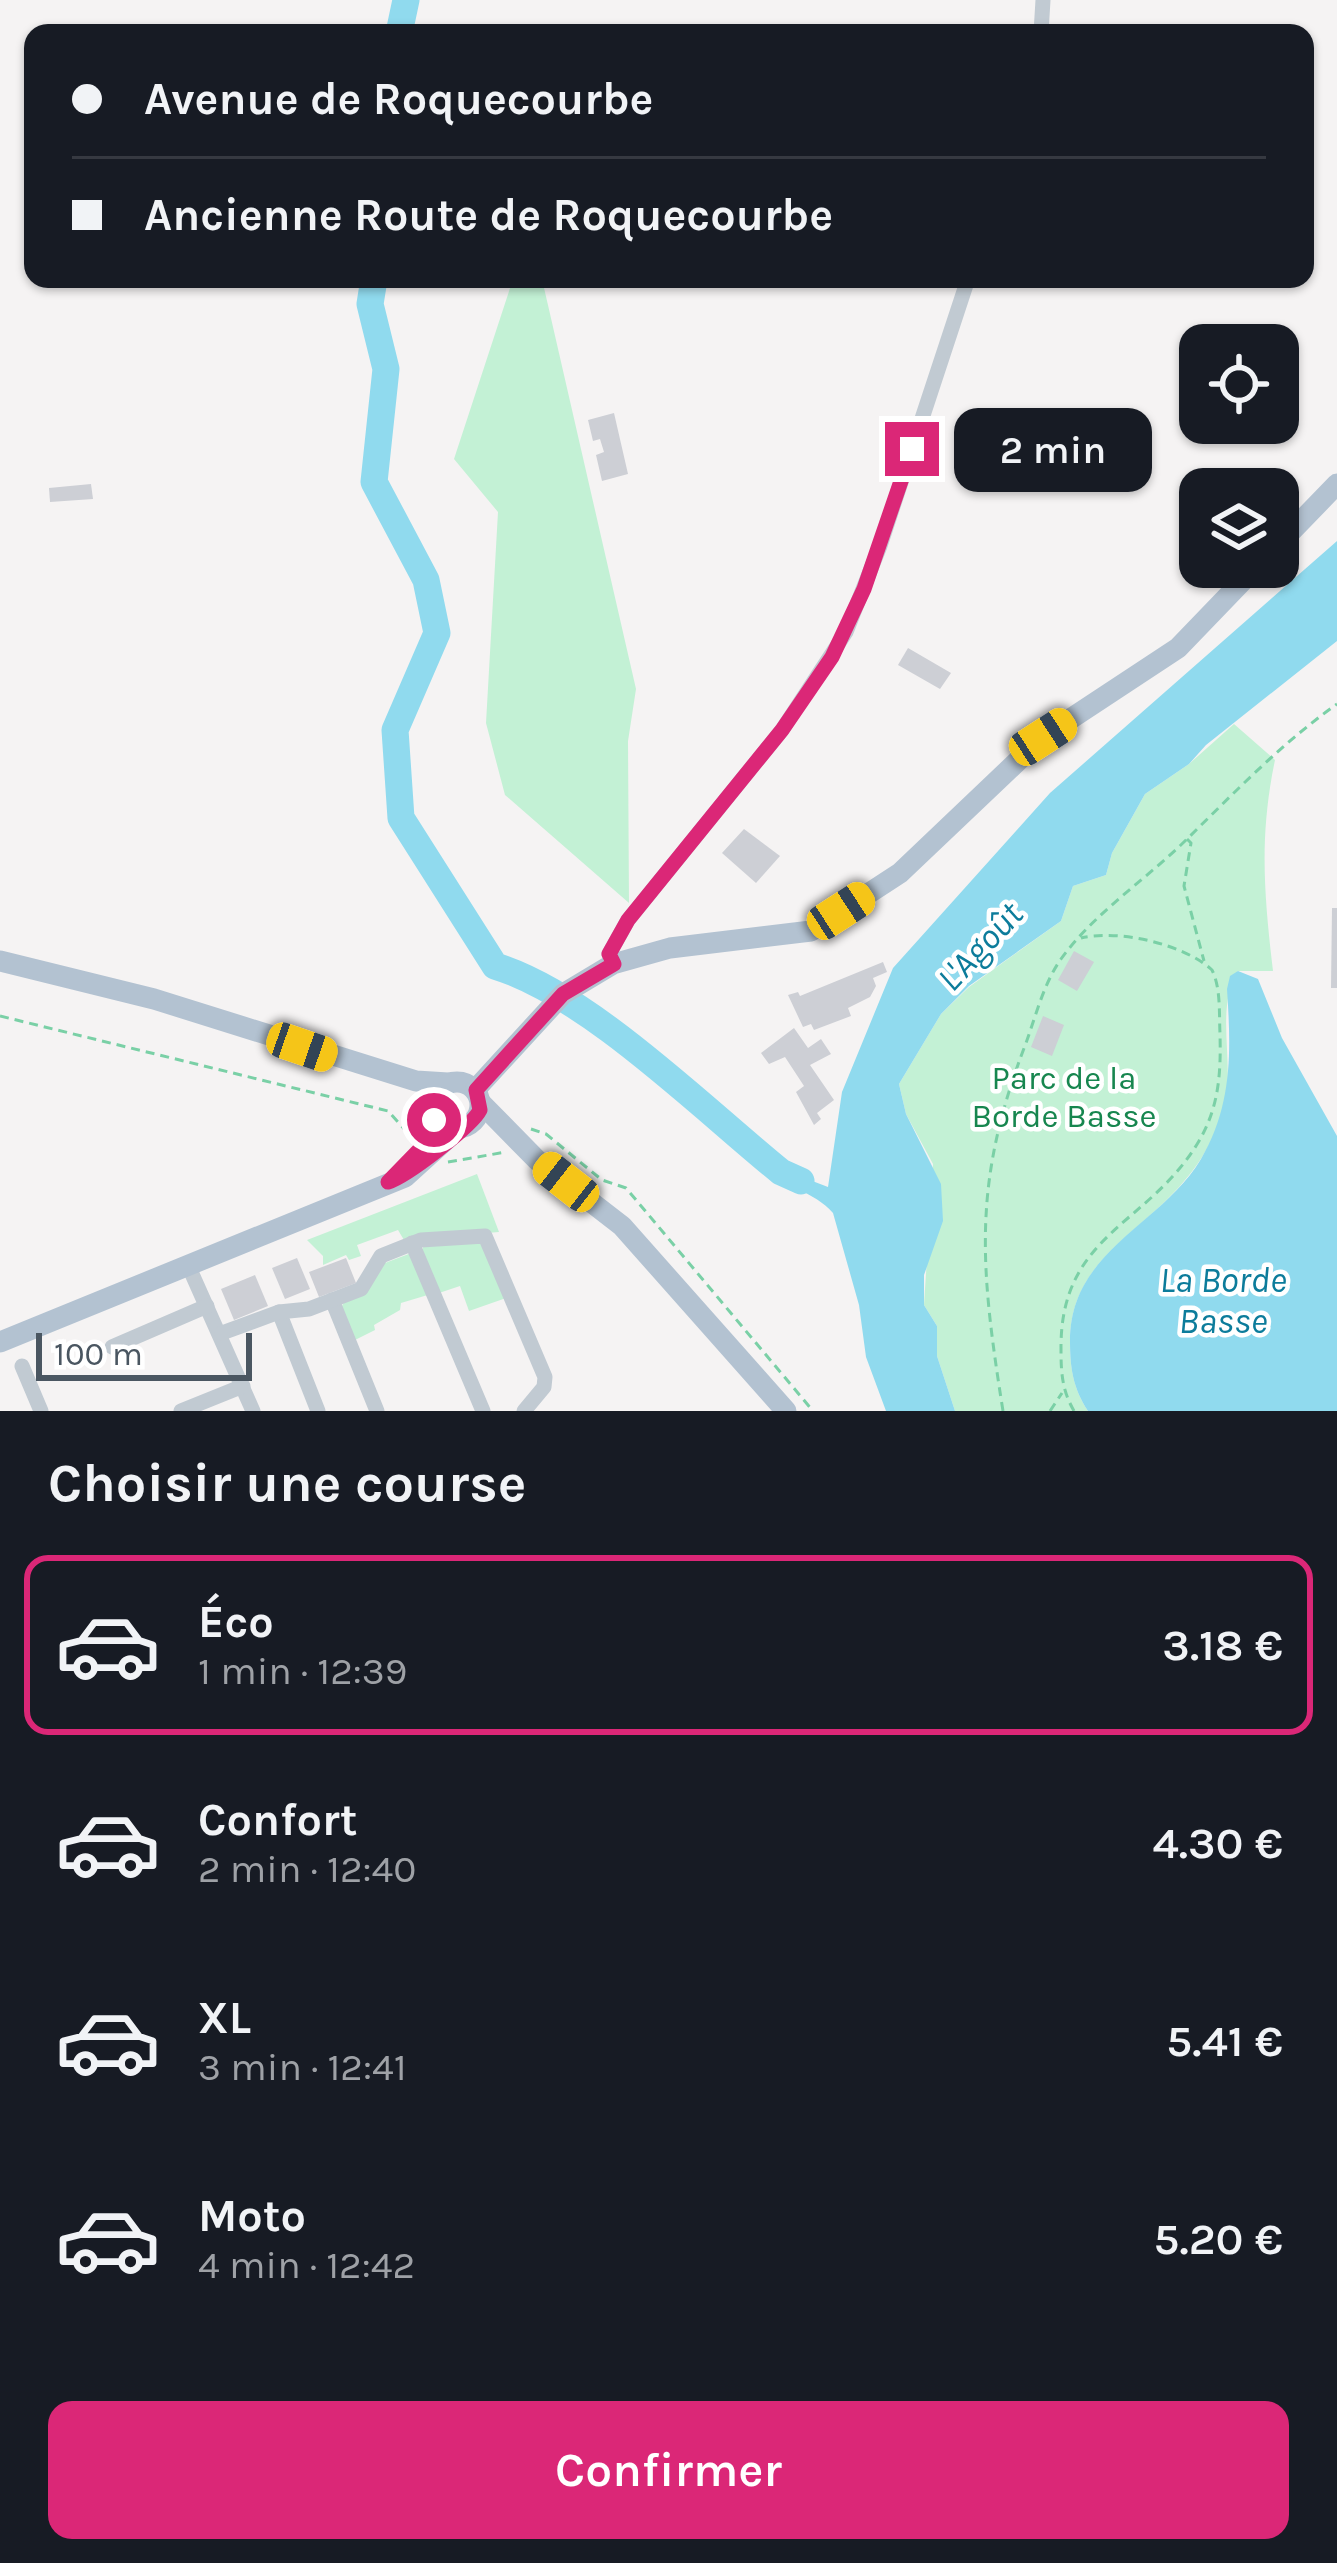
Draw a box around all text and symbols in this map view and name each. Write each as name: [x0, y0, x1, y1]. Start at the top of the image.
text: Avenue de Roquecourbe: [144, 73, 653, 125]
text: Ancienne Route de Roquecourbe: [144, 189, 833, 241]
map controls: [1179, 324, 1299, 588]
button: locate: [1179, 324, 1299, 444]
callout: 2 min: [954, 407, 1152, 491]
route end: [885, 422, 939, 476]
text: 2 min: [1000, 427, 1106, 473]
button: layers: [1179, 468, 1299, 588]
car: [1003, 702, 1083, 772]
car: [801, 876, 881, 946]
water label: L'Agoût: [928, 893, 1032, 1000]
car: [262, 1018, 342, 1076]
park label: Parc de la Borde Basse: [971, 1059, 1157, 1135]
route start: [407, 1093, 461, 1147]
car: [527, 1146, 605, 1218]
water label: La Borde Basse: [1159, 1259, 1287, 1342]
scale bar: [36, 1327, 252, 1380]
text: 100 m: [54, 1335, 143, 1373]
text: Choisir une course: [48, 1451, 526, 1515]
icon: car: [54, 1591, 162, 1699]
text: Éco: [198, 1596, 274, 1648]
text: 3.18 €: [1162, 1619, 1283, 1671]
text: 1 min · 12:39: [198, 1648, 407, 1694]
icon: car: [54, 1789, 162, 1897]
text: Confort: [198, 1794, 357, 1846]
text: 4.30 €: [1152, 1817, 1283, 1869]
text: 2 min · 12:40: [198, 1846, 416, 1892]
icon: car: [54, 1987, 162, 2095]
text: XL: [198, 1992, 251, 2044]
text: 5.41 €: [1166, 2015, 1283, 2067]
text: 3 min · 12:41: [198, 2044, 407, 2090]
icon: car: [54, 2185, 162, 2293]
text: Moto: [198, 2190, 306, 2242]
text: 5.20 €: [1153, 2213, 1283, 2265]
text: 4 min · 12:42: [198, 2242, 415, 2288]
button: Confirmer: [48, 2401, 1289, 2539]

